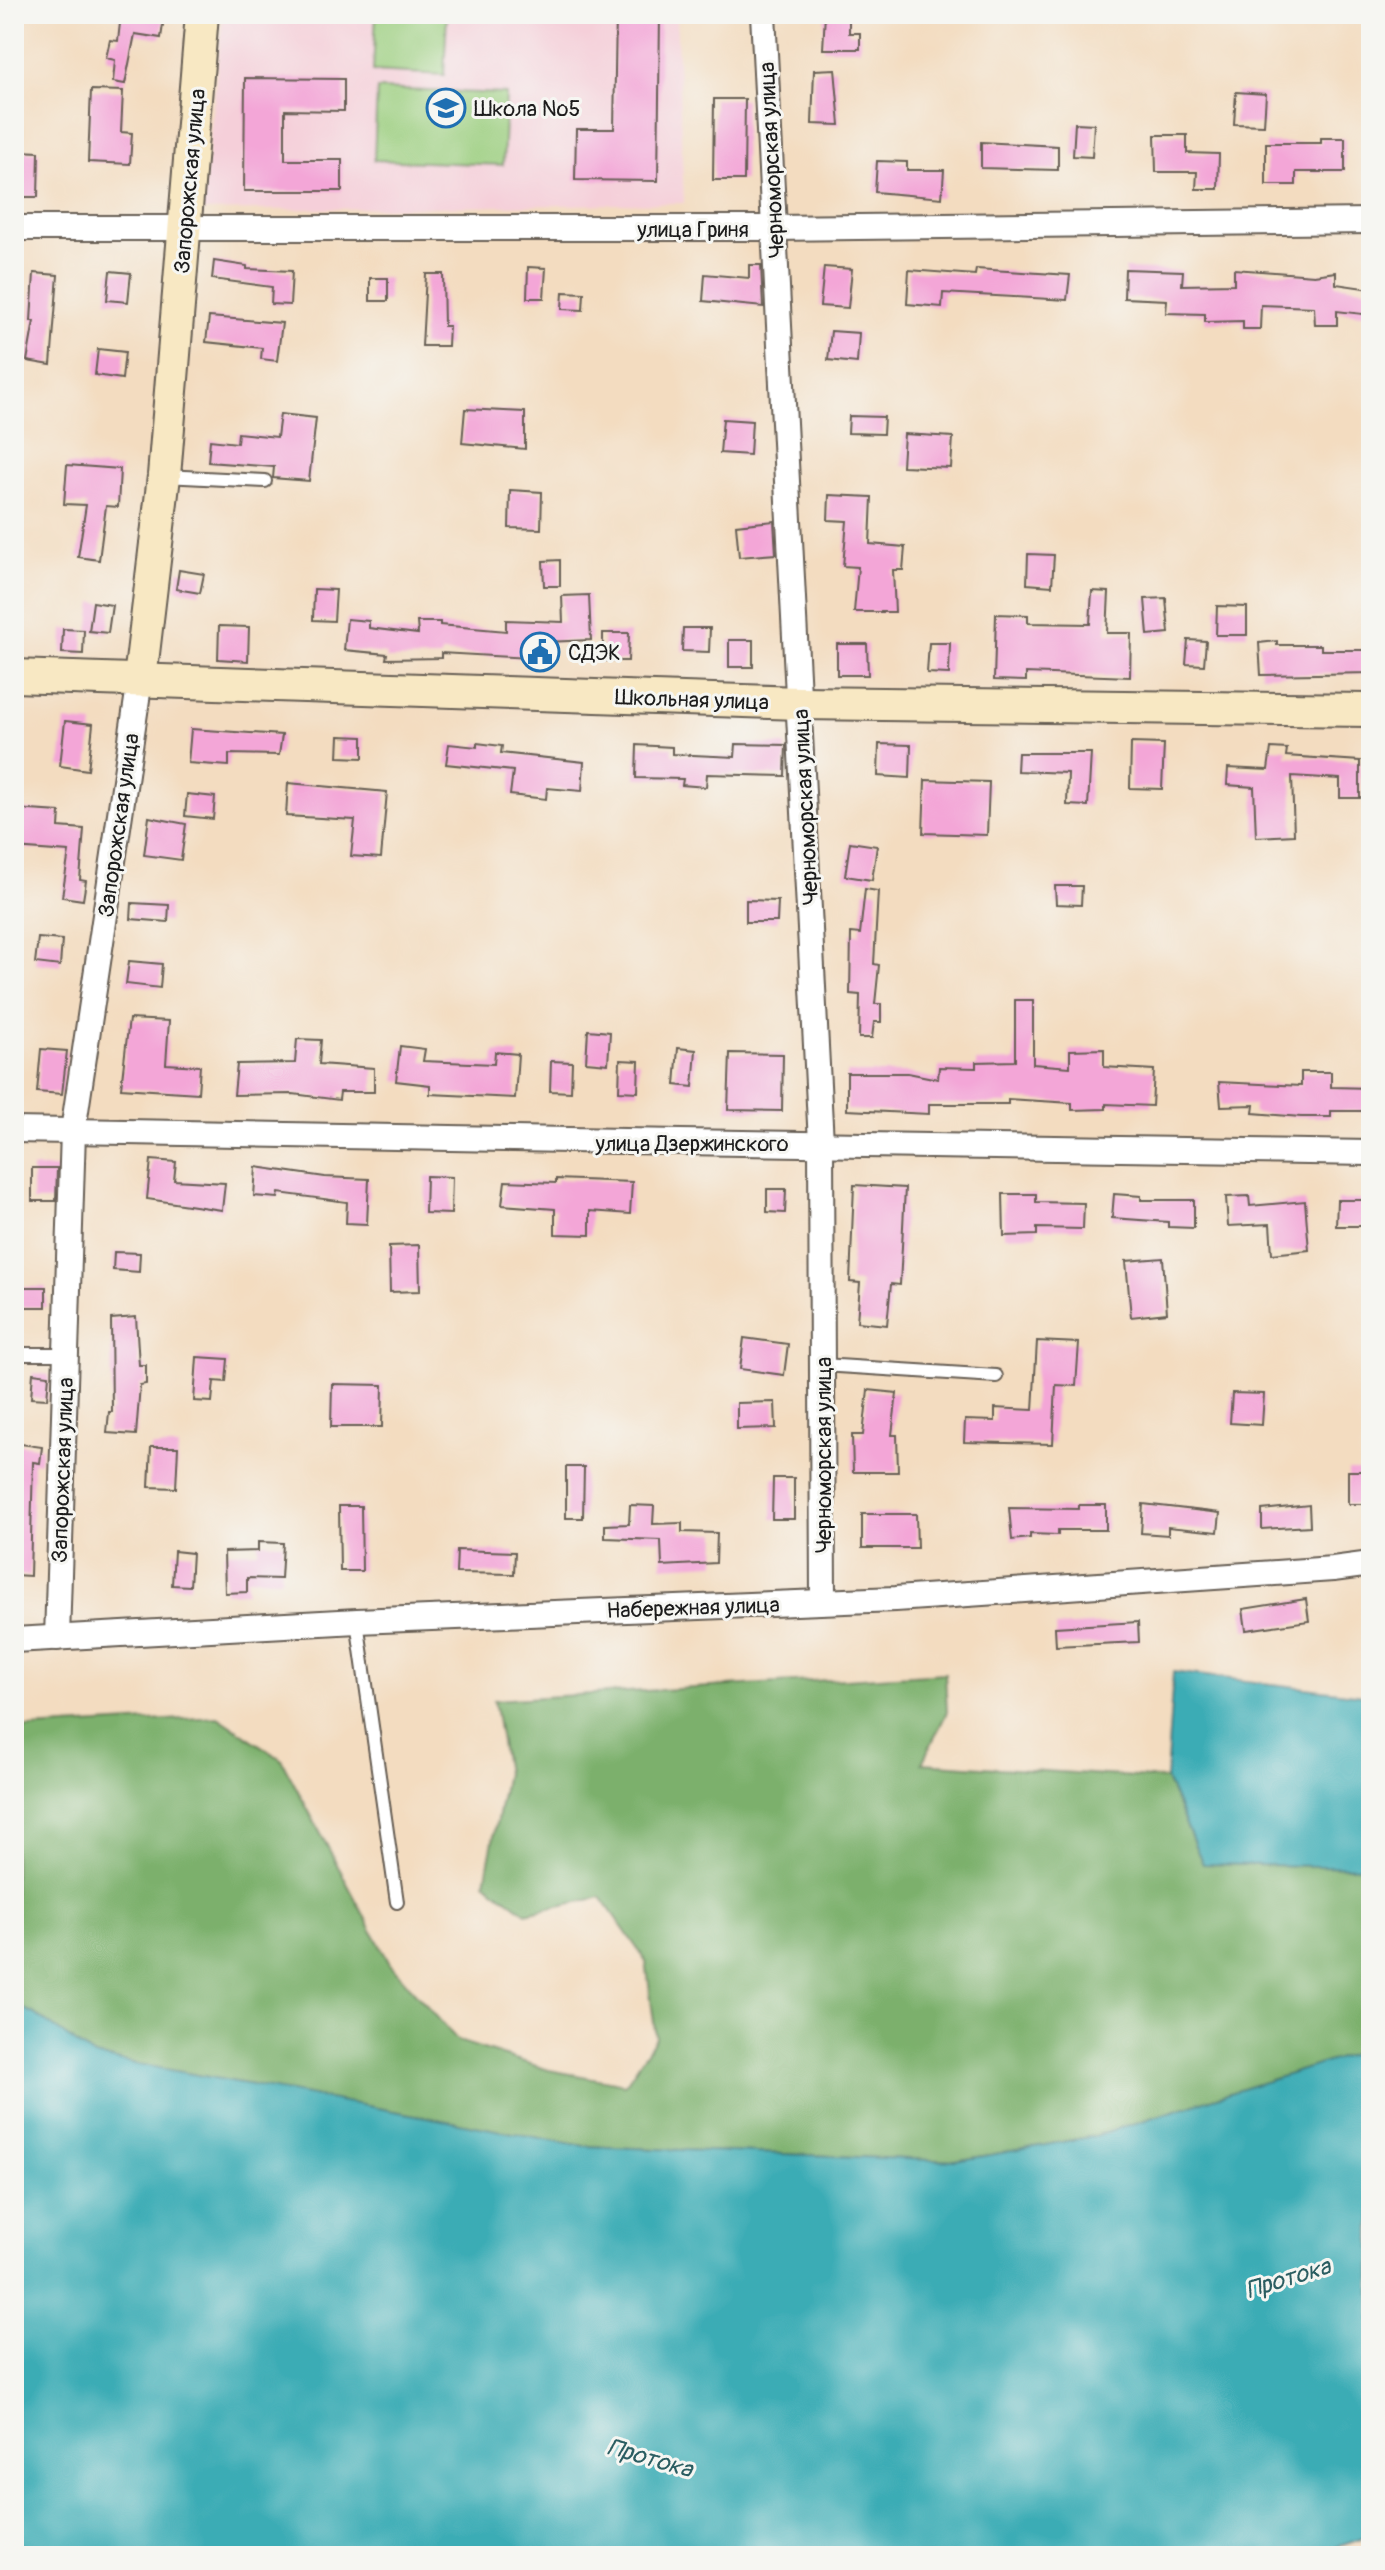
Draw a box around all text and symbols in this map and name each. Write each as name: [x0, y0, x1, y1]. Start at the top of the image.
street label: Черноморская улица: [753, 61, 791, 259]
school or university icon: Школа №5: [425, 87, 467, 129]
street label: Запорожская улица: [168, 88, 212, 275]
place label: Школа №5: [474, 95, 580, 123]
street label: улица Гриня: [636, 216, 749, 244]
public building icon: СДЭК: [519, 631, 561, 673]
place label: СДЭК: [568, 639, 621, 667]
street label: Школьная улица: [615, 683, 769, 717]
street label: Черноморская улица: [787, 708, 825, 906]
street label: Запорожская улица: [92, 731, 146, 919]
street label: улица Дзержинского: [594, 1130, 789, 1158]
street label: Черноморская улица: [810, 1357, 838, 1553]
street label: Запорожская улица: [46, 1377, 80, 1563]
street label: Набережная улица: [606, 1591, 780, 1625]
water label: Протока: [1242, 2251, 1336, 2305]
water label: Протока: [604, 2433, 697, 2485]

